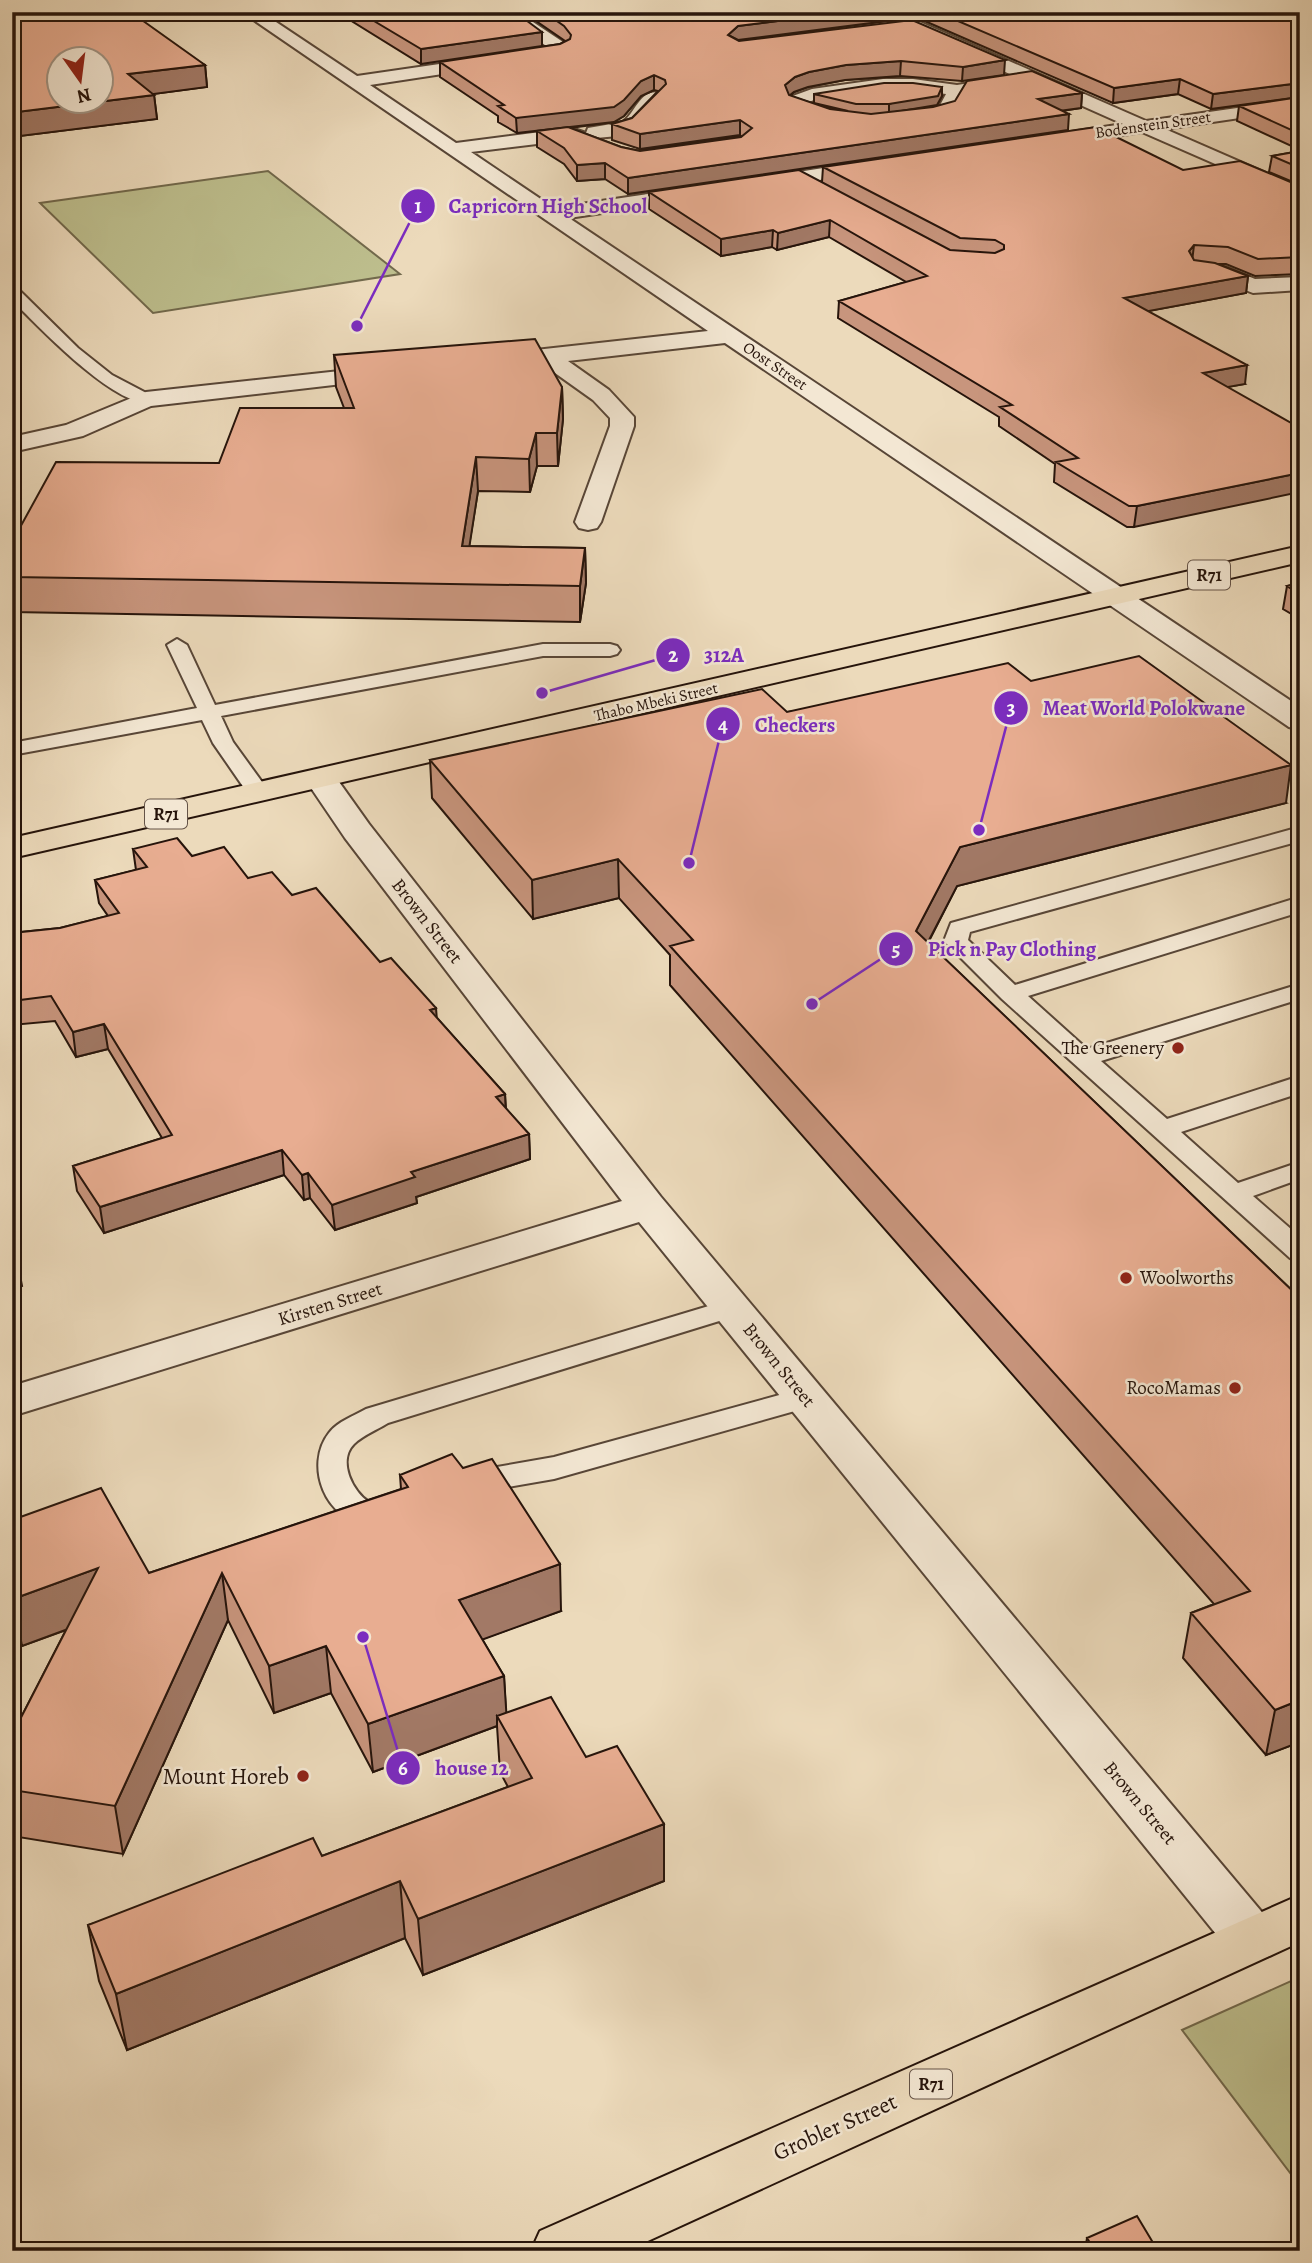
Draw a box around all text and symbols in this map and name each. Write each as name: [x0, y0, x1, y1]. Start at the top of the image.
north arrow: [46, 46, 116, 116]
text: N: [74, 81, 94, 110]
street label: Bodenstein Street: [1094, 106, 1212, 144]
callout: Capricorn High School: [400, 185, 662, 227]
text: 1: [414, 192, 422, 220]
text: Capricorn High School: [449, 192, 648, 220]
street label: Oost Street: [738, 336, 812, 396]
road number: R71: [1188, 560, 1230, 590]
callout: 312A: [655, 634, 758, 676]
text: 2: [668, 641, 678, 669]
text: 312A: [704, 641, 745, 669]
street label: Thabo Mbeki Street: [592, 677, 720, 727]
callout: Meat World Polokwane: [993, 687, 1259, 729]
text: 3: [1006, 694, 1016, 722]
text: Meat World Polokwane: [1043, 694, 1246, 722]
callout: Checkers: [706, 703, 849, 745]
text: 4: [718, 711, 728, 739]
text: Checkers: [755, 711, 835, 739]
road number: R71: [145, 800, 187, 828]
street label: Brown Street: [385, 873, 469, 969]
callout: Pick n Pay Clothing: [879, 928, 1110, 970]
text: 5: [892, 935, 901, 963]
text: Pick n Pay Clothing: [928, 935, 1097, 963]
place label: The Greenery: [1062, 1035, 1165, 1061]
marker: The Greenery: [1170, 1040, 1186, 1056]
place label: Woolworths: [1139, 1265, 1234, 1291]
marker: Woolworths: [1118, 1270, 1134, 1286]
street label: Kirsten Street: [275, 1276, 385, 1332]
street label: Brown Street: [737, 1317, 821, 1413]
place label: RocoMamas: [1126, 1375, 1221, 1401]
marker: RocoMamas: [1227, 1380, 1243, 1396]
callout: house 12: [386, 1747, 522, 1789]
text: 6: [398, 1754, 408, 1782]
text: house 12: [435, 1754, 509, 1782]
street label: Brown Street: [1097, 1756, 1183, 1850]
place label: Mount Horeb: [162, 1761, 289, 1792]
marker: Mount Horeb: [295, 1768, 311, 1784]
road number: R71: [910, 2070, 952, 2098]
street label: Grobler Street: [768, 2086, 902, 2168]

